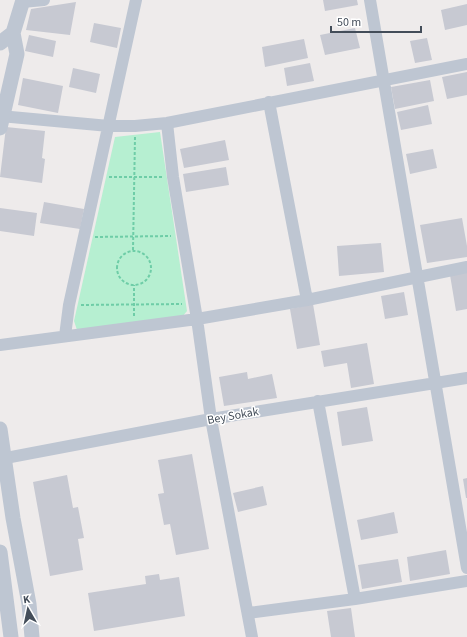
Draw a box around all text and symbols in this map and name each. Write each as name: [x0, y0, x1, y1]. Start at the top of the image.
scale bar: [331, 8, 421, 34]
text: 50 m: [337, 14, 361, 31]
street label: Bey Sokak: [206, 403, 260, 429]
north arrow: [8, 589, 48, 629]
text: K: [22, 592, 31, 608]

